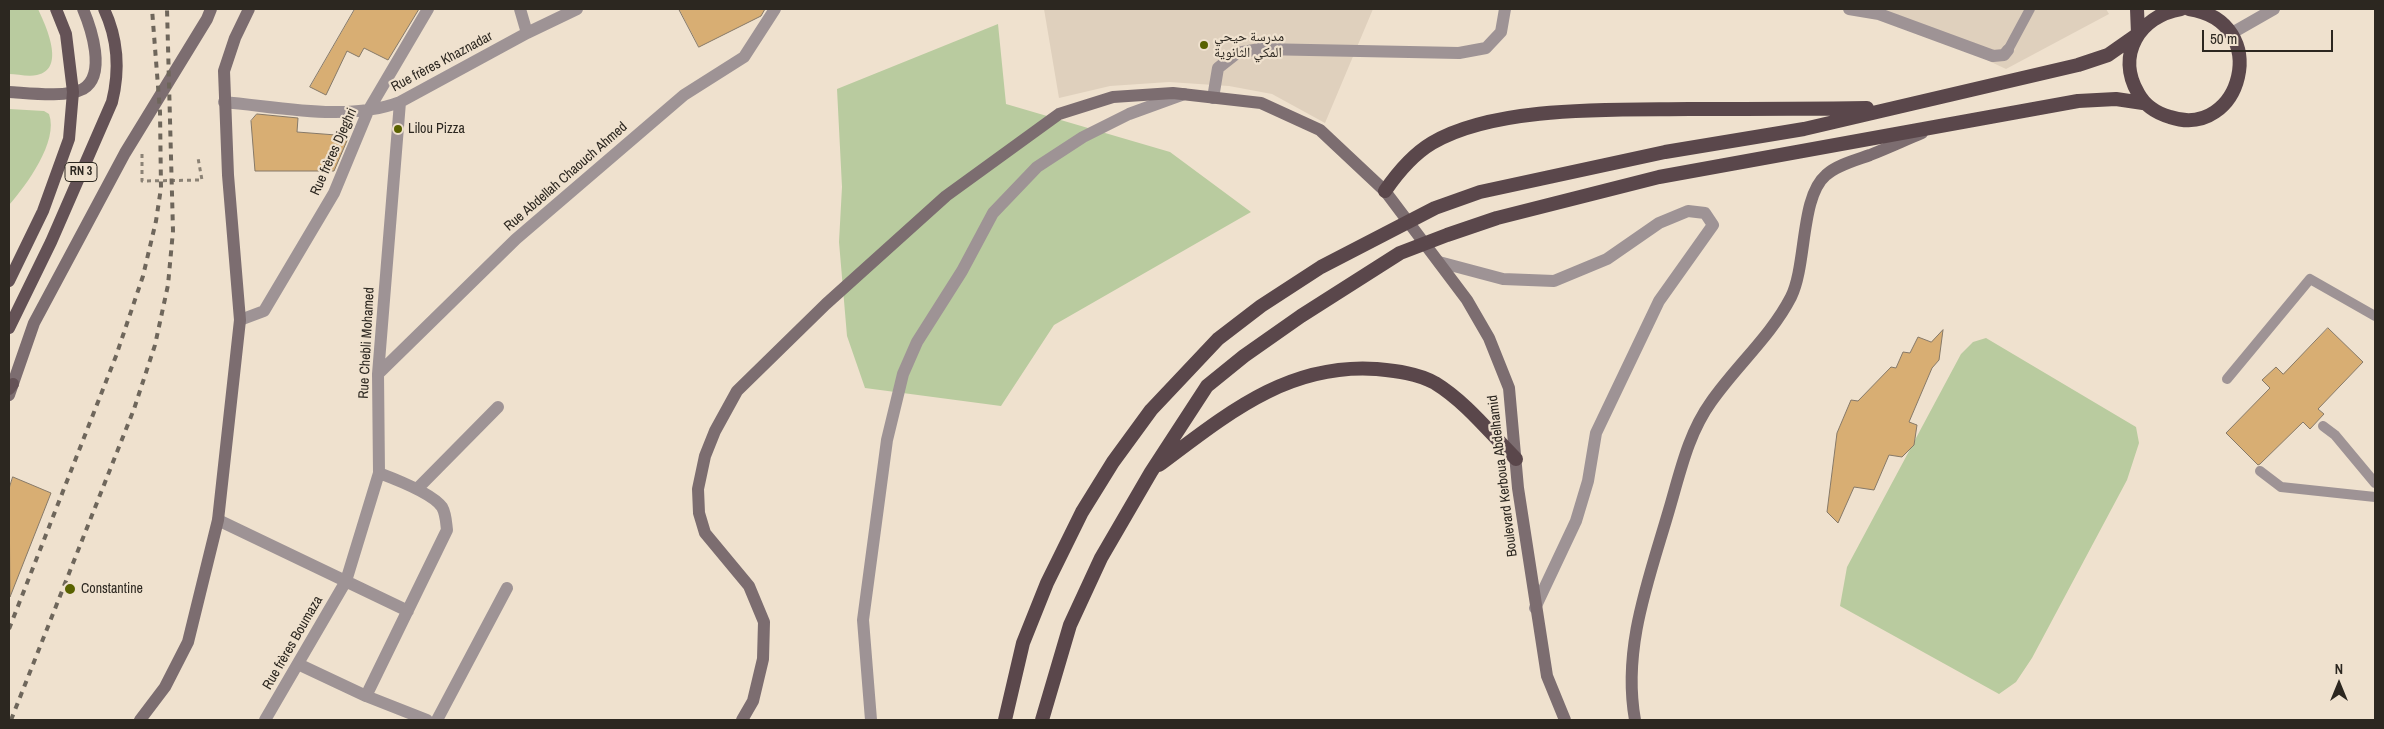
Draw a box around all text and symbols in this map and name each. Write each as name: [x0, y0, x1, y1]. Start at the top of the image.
scale bar: [2204, 20, 2335, 52]
street label: Rue frères Khaznadar: [388, 28, 496, 96]
text: 50 m: [2210, 28, 2237, 49]
place label: مدرسة حيحي المكي الثانوية: [1214, 29, 1284, 62]
marker: مدرسة حيحي المكي الثانوية: [1198, 39, 1210, 51]
street label: Rue frères Djeghri: [307, 106, 361, 198]
street label: Rue Abdellah Chaouch Ahmed: [501, 119, 631, 235]
place label: Lilou Pizza: [408, 121, 465, 137]
marker: Lilou Pizza: [392, 123, 404, 135]
road number: RN 3: [65, 162, 97, 182]
street label: Rue Chebli Mohamed: [356, 287, 378, 399]
street label: Boulevard Kerboua Abdelhamid: [1485, 394, 1521, 558]
place label: Constantine: [81, 581, 143, 597]
marker: Constantine: [63, 582, 77, 596]
street label: Rue frères Boumaza: [259, 593, 327, 693]
north arrow: [2314, 659, 2364, 709]
text: N: [2335, 660, 2343, 678]

